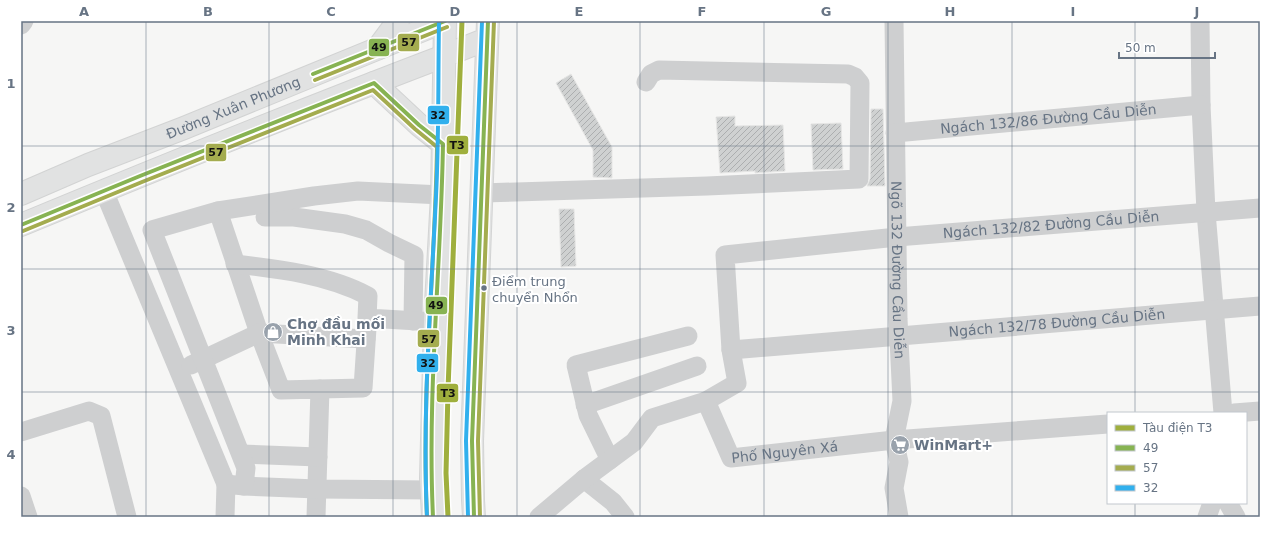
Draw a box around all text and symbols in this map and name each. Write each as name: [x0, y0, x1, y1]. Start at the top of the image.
text: A: [79, 4, 89, 19]
text: B: [203, 4, 213, 19]
text: C: [326, 4, 336, 19]
text: D: [450, 4, 461, 19]
text: E: [575, 4, 583, 19]
text: F: [698, 4, 706, 19]
text: G: [821, 4, 831, 19]
text: H: [945, 4, 955, 19]
text: I: [1071, 4, 1075, 19]
text: J: [1194, 4, 1199, 19]
line badge: 57: [397, 33, 420, 52]
scale bar: [1119, 34, 1215, 60]
text: 57: [401, 36, 417, 49]
line badge: 49: [368, 38, 390, 57]
text: 49: [371, 41, 387, 54]
text: 50 m: [1125, 41, 1156, 55]
street label: Đường Xuân Phương: [164, 73, 303, 142]
text: 1: [6, 76, 16, 91]
street label: Ngách 132/86 Đường Cầu Diễn: [939, 101, 1157, 137]
line badge: 32: [427, 105, 450, 125]
text: 32: [430, 109, 446, 122]
line badge: T3: [446, 135, 469, 155]
text: T3: [449, 139, 465, 152]
line badge: 57: [205, 143, 227, 162]
text: 57: [208, 146, 224, 159]
street label: Ngõ 132 Đường Cầu Diễn: [888, 181, 908, 359]
text: 2: [6, 200, 16, 215]
street label: Ngách 132/82 Đường Cầu Diễn: [942, 208, 1160, 241]
place label: Điểm trung chuyển Nhổn: [492, 274, 578, 305]
marker: Điểm trung chuyển Nhổn: [479, 283, 489, 293]
line badge: 49: [425, 296, 448, 315]
text: 49: [428, 299, 444, 312]
street label: Ngách 132/78 Đường Cầu Diễn: [948, 306, 1166, 340]
place label: Chợ đầu mối Minh Khai: [287, 316, 385, 348]
shop icon: Chợ đầu mối Minh Khai: [262, 321, 284, 343]
text: 3: [6, 323, 16, 338]
line badge: 57: [417, 329, 440, 348]
text: 57: [421, 333, 437, 346]
line badge: 32: [416, 353, 439, 373]
text: 32: [420, 357, 436, 370]
line badge: T3: [436, 383, 459, 403]
text: T3: [440, 387, 456, 400]
legend: [1107, 412, 1247, 504]
text: Tàu điện T3: [1142, 421, 1212, 435]
supermarket icon: WinMart+: [889, 434, 911, 456]
place label: WinMart+: [914, 437, 993, 453]
street label: Phố Nguyên Xá: [731, 438, 839, 466]
text: 49: [1143, 441, 1158, 455]
text: 4: [6, 447, 16, 462]
text: 57: [1143, 461, 1158, 475]
text: 32: [1143, 481, 1158, 495]

